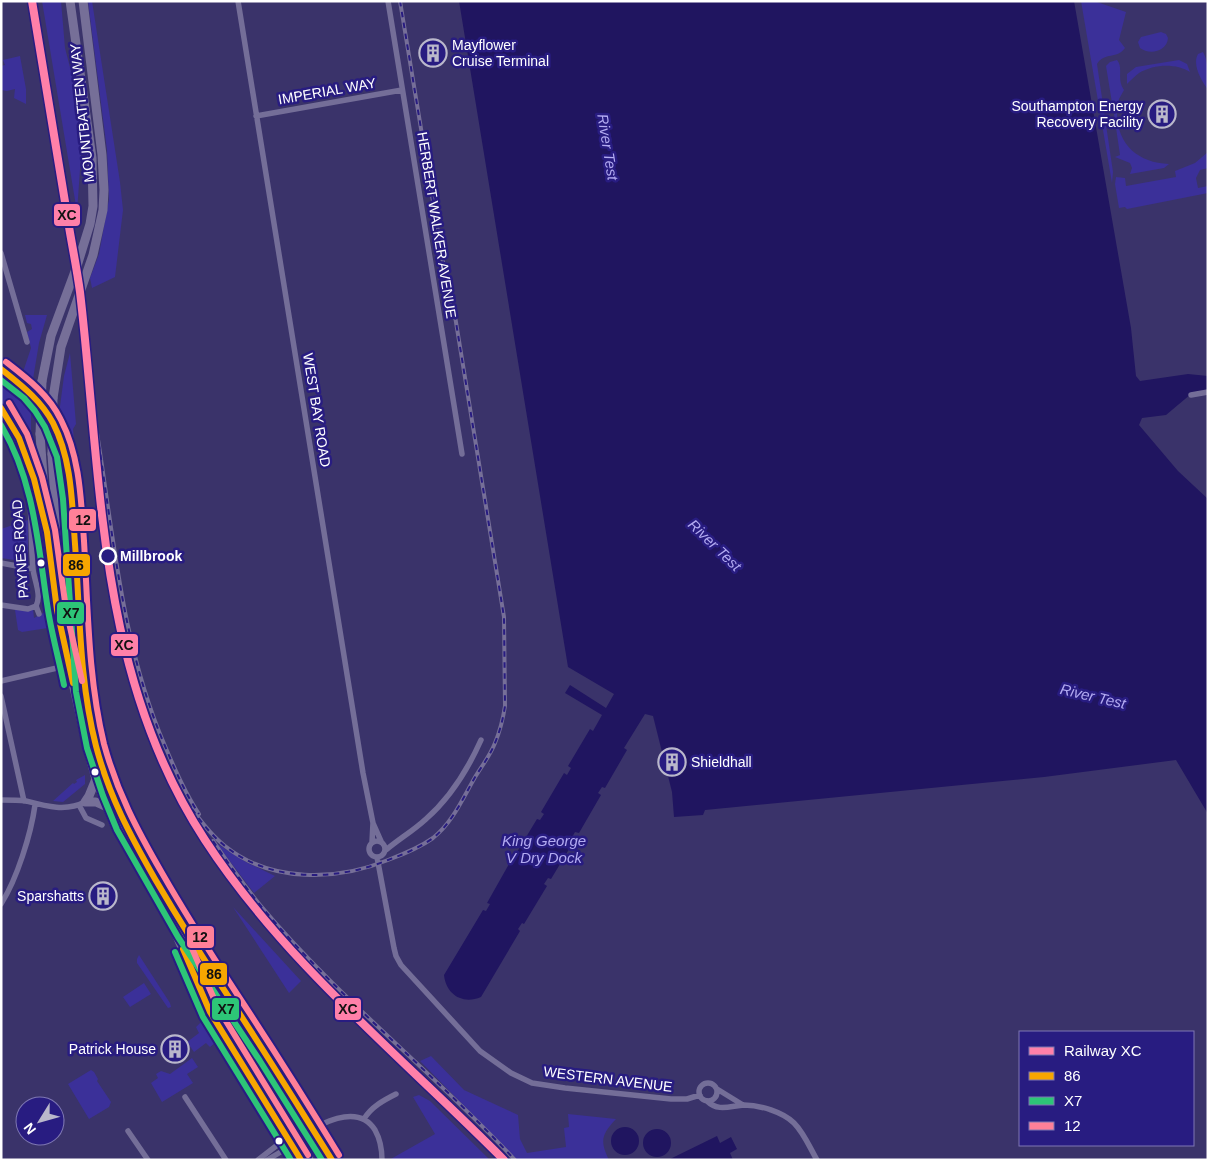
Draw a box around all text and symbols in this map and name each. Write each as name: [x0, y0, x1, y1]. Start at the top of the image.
place label: Mayflower Cruise Terminal: [452, 37, 549, 69]
building icon: Mayflower Cruise Terminal: [418, 38, 448, 68]
street label: MOUNTBATTEN WAY: [67, 42, 97, 183]
street label: IMPERIAL WAY: [277, 74, 378, 107]
place label: Southampton Energy Recovery Facility: [1011, 98, 1143, 130]
building icon: Southampton Energy Recovery Facility: [1147, 99, 1177, 129]
water label: River Test: [594, 113, 622, 182]
street label: HERBERT WALKER AVENUE: [414, 131, 460, 319]
line badge: XC: [53, 203, 81, 227]
text: XC: [57, 207, 77, 223]
street label: WEST BAY ROAD: [300, 352, 334, 468]
street label: PAYNES ROAD: [9, 499, 31, 599]
line badge: 12: [68, 508, 97, 532]
text: 12: [75, 512, 91, 528]
water label: River Test: [685, 516, 746, 575]
marker: Millbrook: [99, 547, 117, 565]
place label: Millbrook: [120, 548, 182, 564]
line badge: 86: [62, 553, 91, 577]
text: 86: [68, 557, 84, 573]
unlabelled marker: [36, 558, 46, 568]
line badge: X7: [56, 601, 85, 625]
text: X7: [62, 605, 80, 621]
line badge: XC: [110, 633, 139, 657]
text: XC: [114, 637, 134, 653]
water label: River Test: [1058, 680, 1128, 712]
building icon: Shieldhall: [657, 747, 687, 777]
place label: Shieldhall: [691, 754, 752, 770]
unlabelled marker: [90, 767, 100, 777]
water label: King George V Dry Dock: [502, 832, 586, 866]
building icon: Sparshatts: [88, 881, 118, 911]
place label: Sparshatts: [17, 888, 84, 904]
line badge: 12: [186, 925, 215, 949]
text: 12: [192, 929, 208, 945]
line badge: 86: [199, 962, 228, 986]
text: 86: [206, 966, 222, 982]
line badge: X7: [211, 997, 240, 1021]
line badge: XC: [334, 997, 362, 1021]
text: X7: [217, 1001, 235, 1017]
text: XC: [338, 1001, 358, 1017]
legend: [1019, 1031, 1194, 1146]
building icon: Patrick House: [160, 1034, 190, 1064]
place label: Patrick House: [69, 1041, 156, 1057]
text: Railway XC: [1064, 1042, 1142, 1059]
street label: WESTERN AVENUE: [543, 1063, 673, 1095]
text: 86: [1064, 1067, 1081, 1084]
text: X7: [1064, 1092, 1082, 1109]
north arrow: [15, 1096, 65, 1146]
text: 12: [1064, 1117, 1081, 1134]
text: N: [20, 1120, 39, 1138]
unlabelled marker: [274, 1136, 284, 1146]

